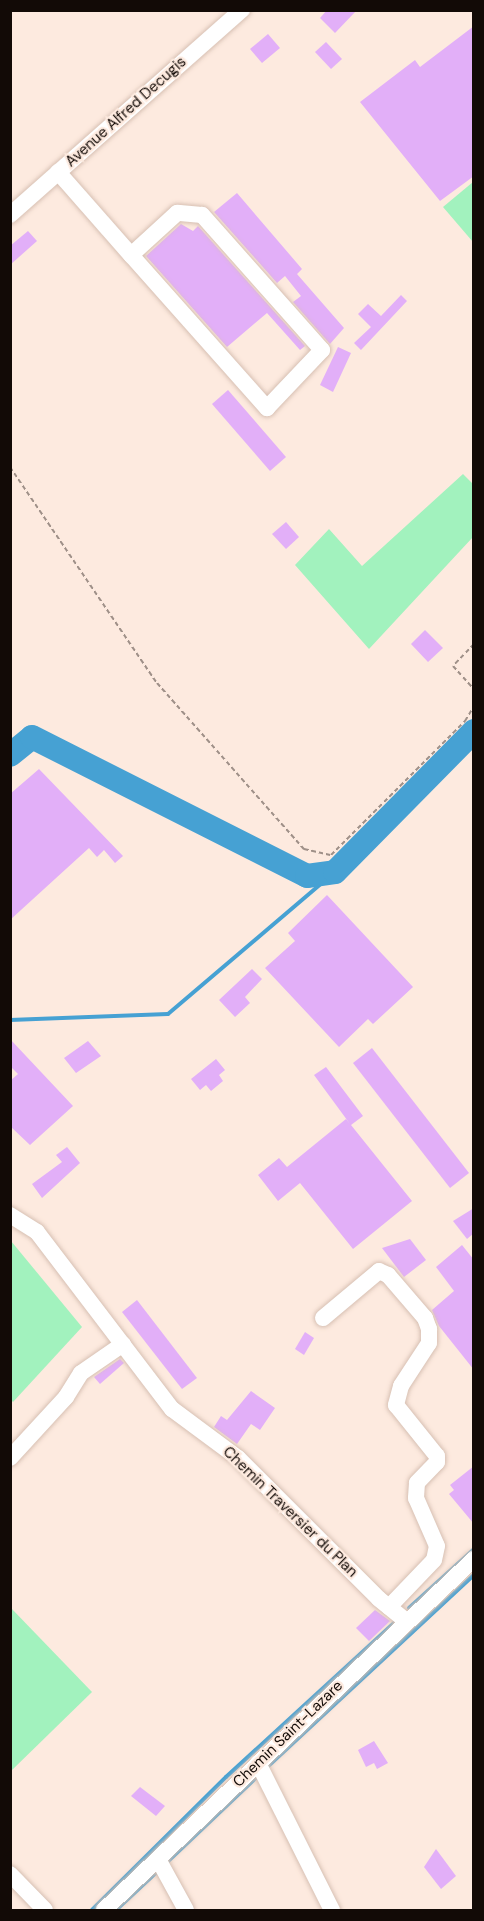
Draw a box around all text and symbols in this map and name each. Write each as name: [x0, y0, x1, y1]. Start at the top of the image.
street label: Avenue Alfred Decugis: [62, 53, 190, 171]
street label: Chemin Traversier du Plan: [219, 1443, 361, 1581]
street label: Chemin Saint-Lazare: [229, 1677, 347, 1791]

